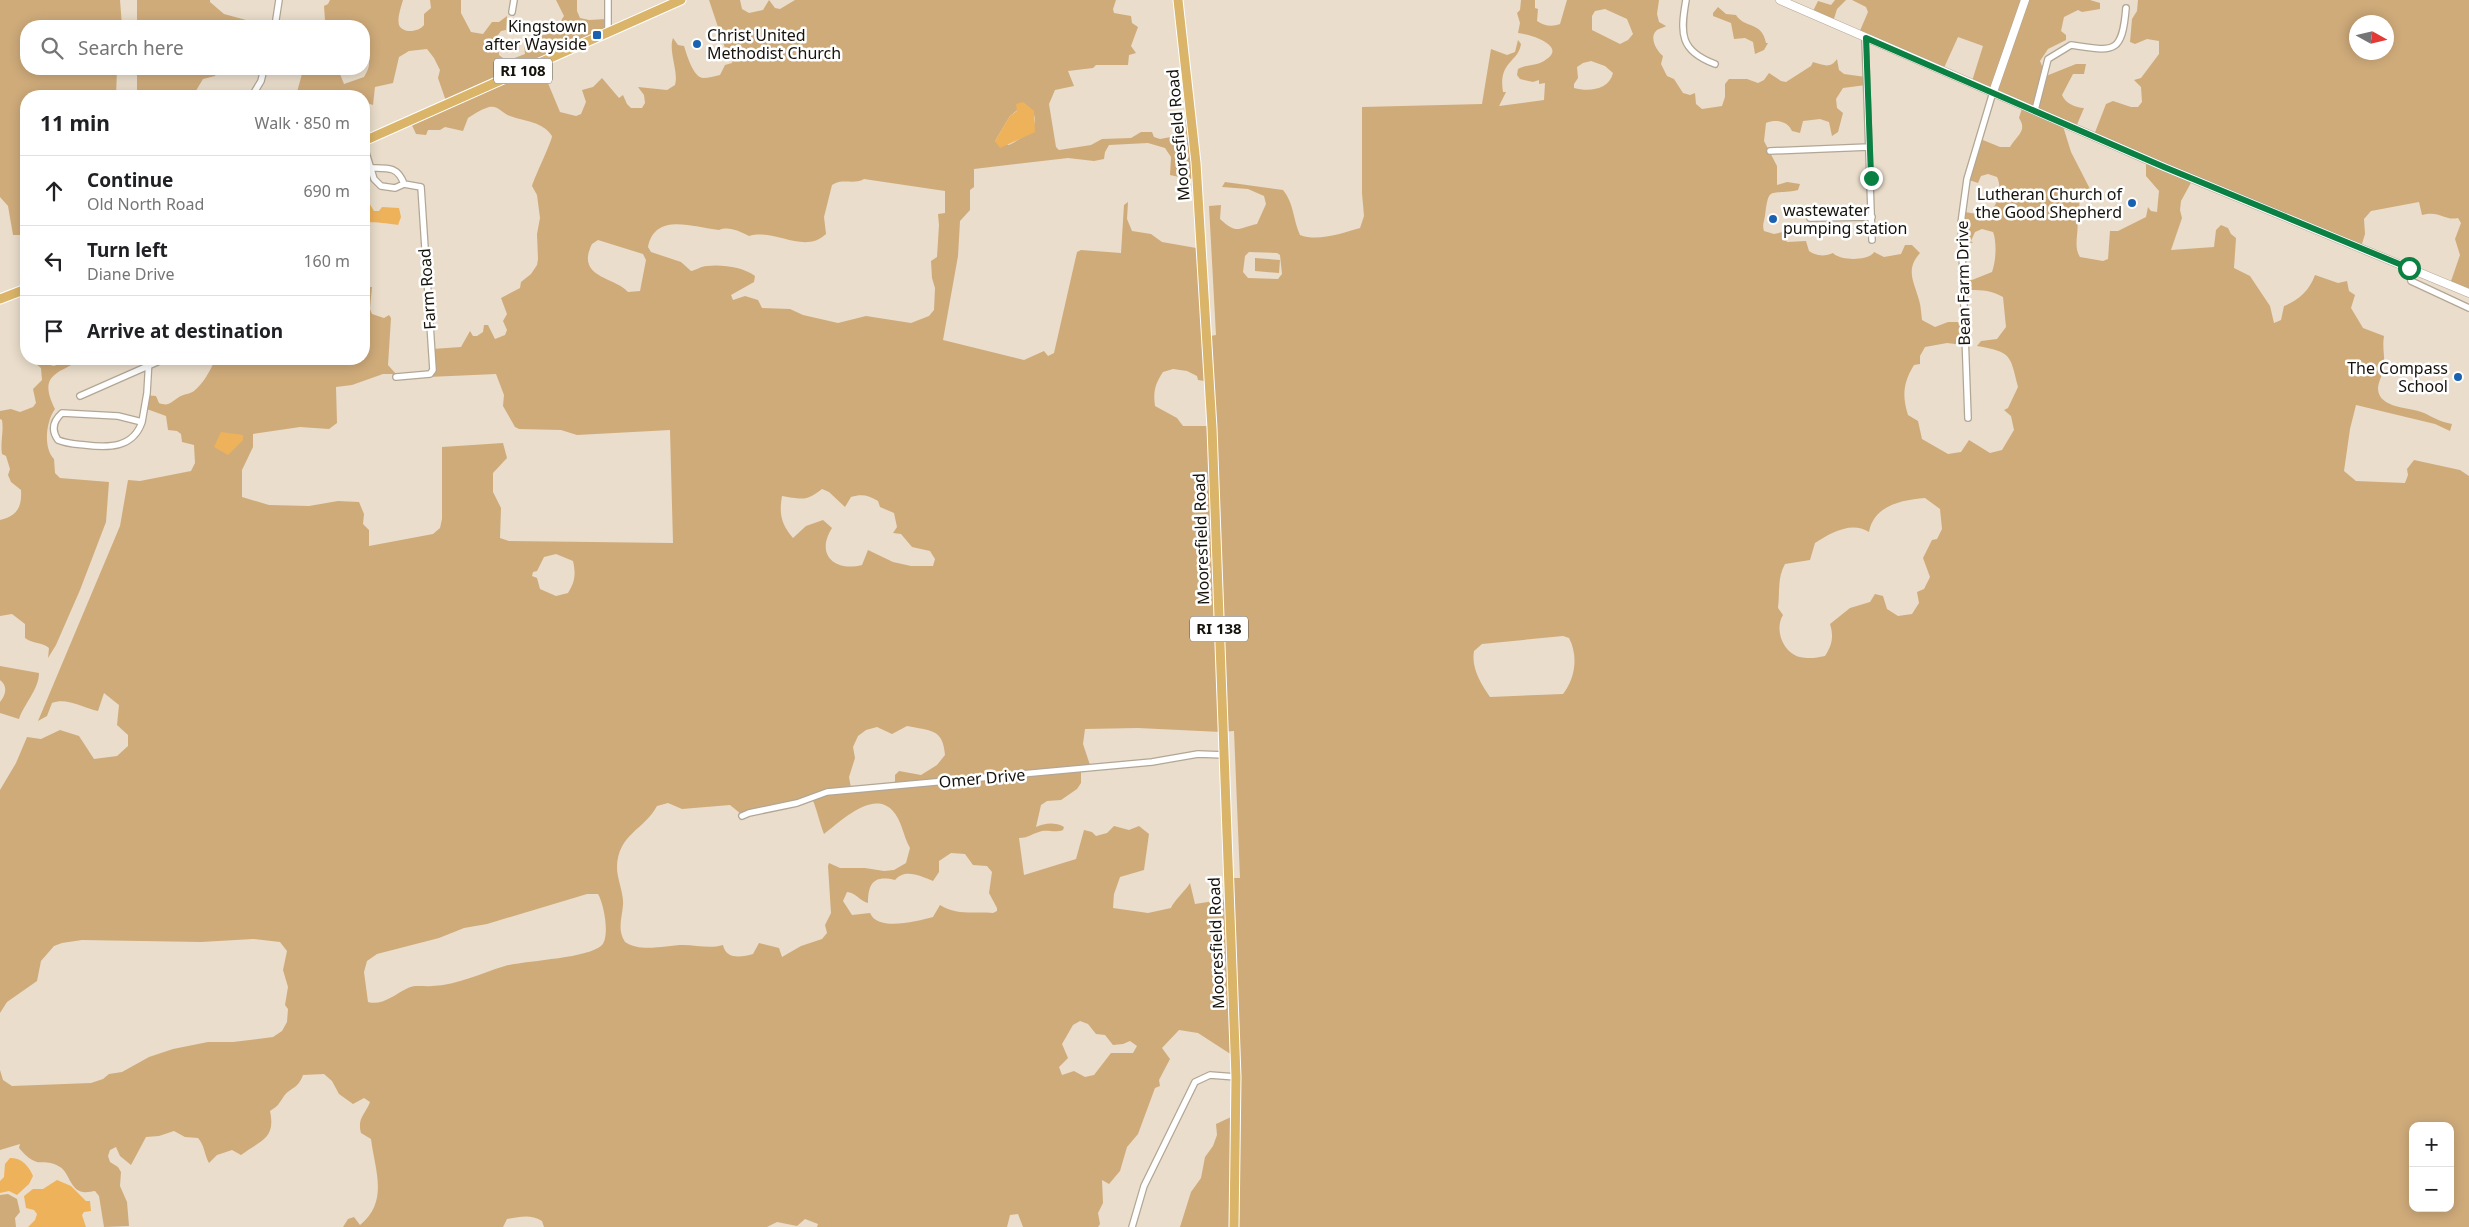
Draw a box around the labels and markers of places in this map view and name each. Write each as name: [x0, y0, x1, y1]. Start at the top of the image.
place label: Kingstown after Wayside: [485, 15, 587, 55]
place label: Christ United Methodist Church: [707, 24, 841, 64]
marker: Kingstown after Wayside: [591, 29, 603, 41]
marker: Christ United Methodist Church: [691, 38, 703, 50]
place label: Lutheran Church of the Good Shepherd: [1976, 183, 2123, 223]
marker: Lutheran Church of the Good Shepherd: [2126, 197, 2138, 209]
place label: wastewater pumping station: [1783, 199, 1907, 239]
marker: wastewater pumping station: [1767, 213, 1779, 225]
place label: The Compass School: [2347, 357, 2448, 397]
marker: The Compass School: [2452, 371, 2464, 383]

